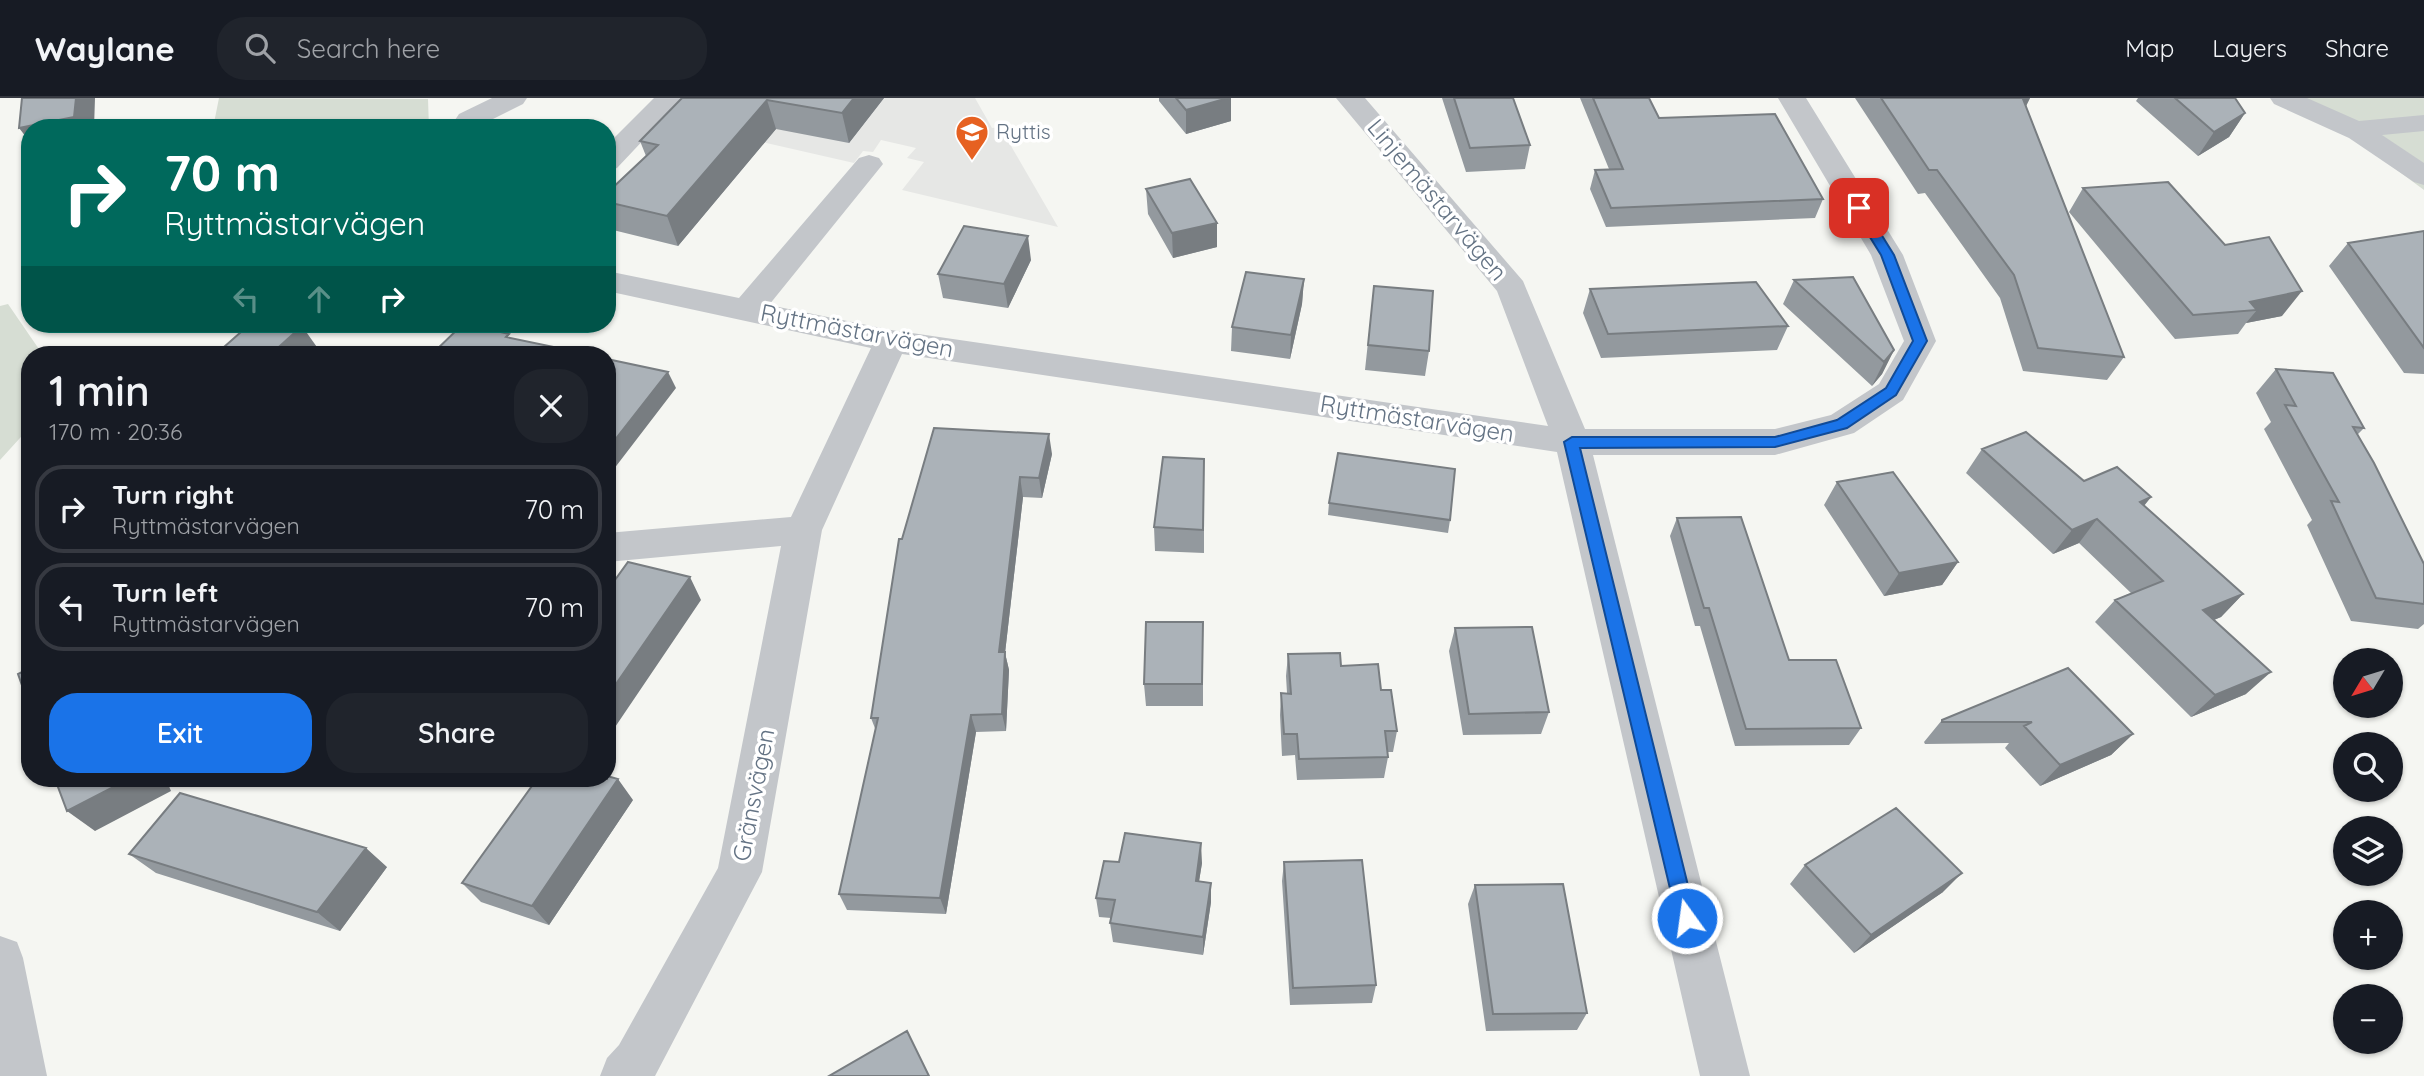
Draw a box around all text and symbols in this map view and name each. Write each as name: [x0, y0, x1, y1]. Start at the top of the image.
search box: [217, 17, 707, 80]
text: Waylane: [35, 28, 175, 69]
icon: search: [241, 29, 279, 67]
text: Search here: [297, 32, 440, 65]
text: Map: [2125, 33, 2174, 63]
text: Layers: [2212, 33, 2287, 63]
text: Share: [2325, 33, 2389, 63]
street label: Linjemästarvägen: [1361, 112, 1514, 286]
school or university icon: Ryttis: [953, 113, 991, 162]
place label: Ryttis: [996, 118, 1051, 144]
text: 70 m: [164, 142, 280, 203]
icon: right: [49, 147, 140, 238]
pin: [1829, 178, 1889, 238]
icon: arrive: [1840, 189, 1878, 227]
text: Ryttmästarvägen: [164, 203, 425, 243]
icon: left: [227, 280, 265, 318]
icon: ahead: [300, 280, 338, 318]
icon: right: [373, 280, 411, 318]
street label: Ryttmästarvägen: [758, 297, 956, 363]
text: 1 min: [49, 364, 150, 417]
button: close: [514, 369, 588, 443]
street label: Ryttmästarvägen: [1318, 388, 1516, 448]
text: 170 m · 20:36: [49, 417, 182, 446]
text: Turn right: [112, 478, 234, 511]
icon: right: [53, 490, 91, 528]
text: 70 m: [524, 493, 584, 526]
text: Ryttmästarvägen: [112, 511, 300, 540]
text: Turn left: [112, 576, 219, 609]
icon: left: [53, 588, 91, 626]
text: 70 m: [524, 591, 584, 624]
text: Ryttmästarvägen: [112, 609, 300, 638]
north arrow: [2333, 648, 2403, 718]
map controls: [2333, 648, 2403, 1054]
button: Exit: [49, 693, 312, 773]
button: Share: [326, 693, 588, 773]
street label: Gränsvägen: [725, 726, 781, 864]
button: search: [2333, 732, 2403, 802]
button: layers: [2333, 816, 2403, 886]
position arrow: [1650, 881, 1724, 955]
button: +: [2333, 900, 2403, 970]
button: −: [2333, 984, 2403, 1054]

